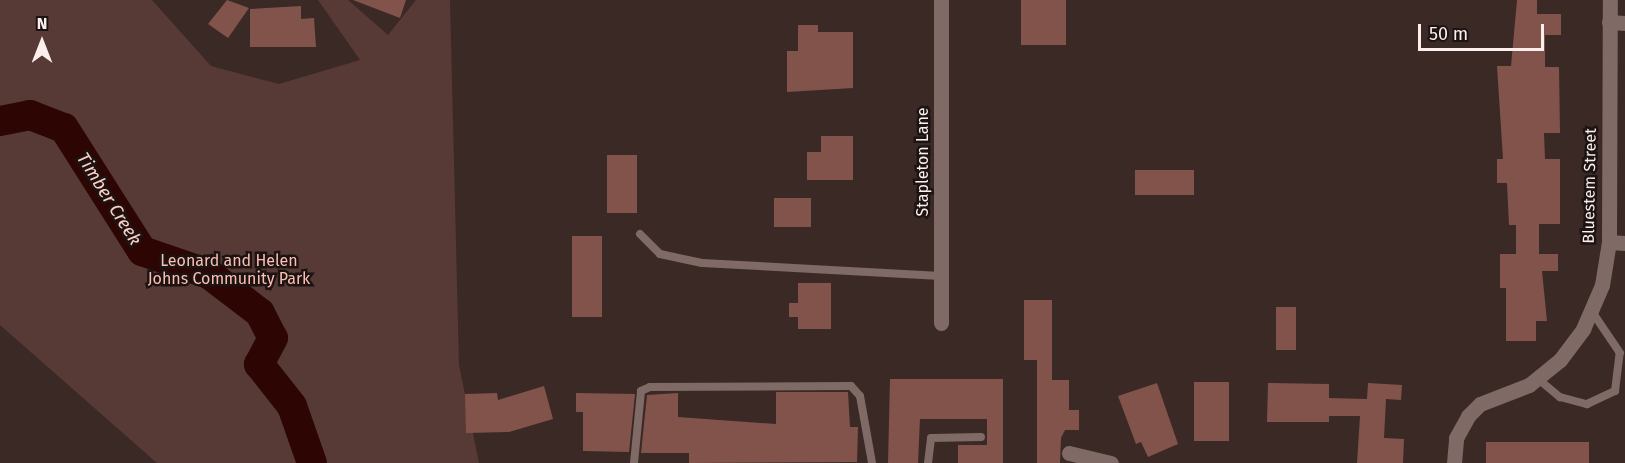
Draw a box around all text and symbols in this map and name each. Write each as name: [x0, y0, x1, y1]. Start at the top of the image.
north arrow: [12, 12, 72, 72]
scale bar: [1421, 12, 1547, 50]
text: N: [37, 14, 47, 33]
text: 50 m: [1429, 23, 1468, 45]
street label: Stapleton Lane: [913, 107, 933, 217]
street label: Bluestem Street: [1579, 128, 1601, 244]
water label: Timber Creek: [72, 149, 146, 249]
park label: Leonard and Helen Johns Community Park: [148, 251, 310, 289]

